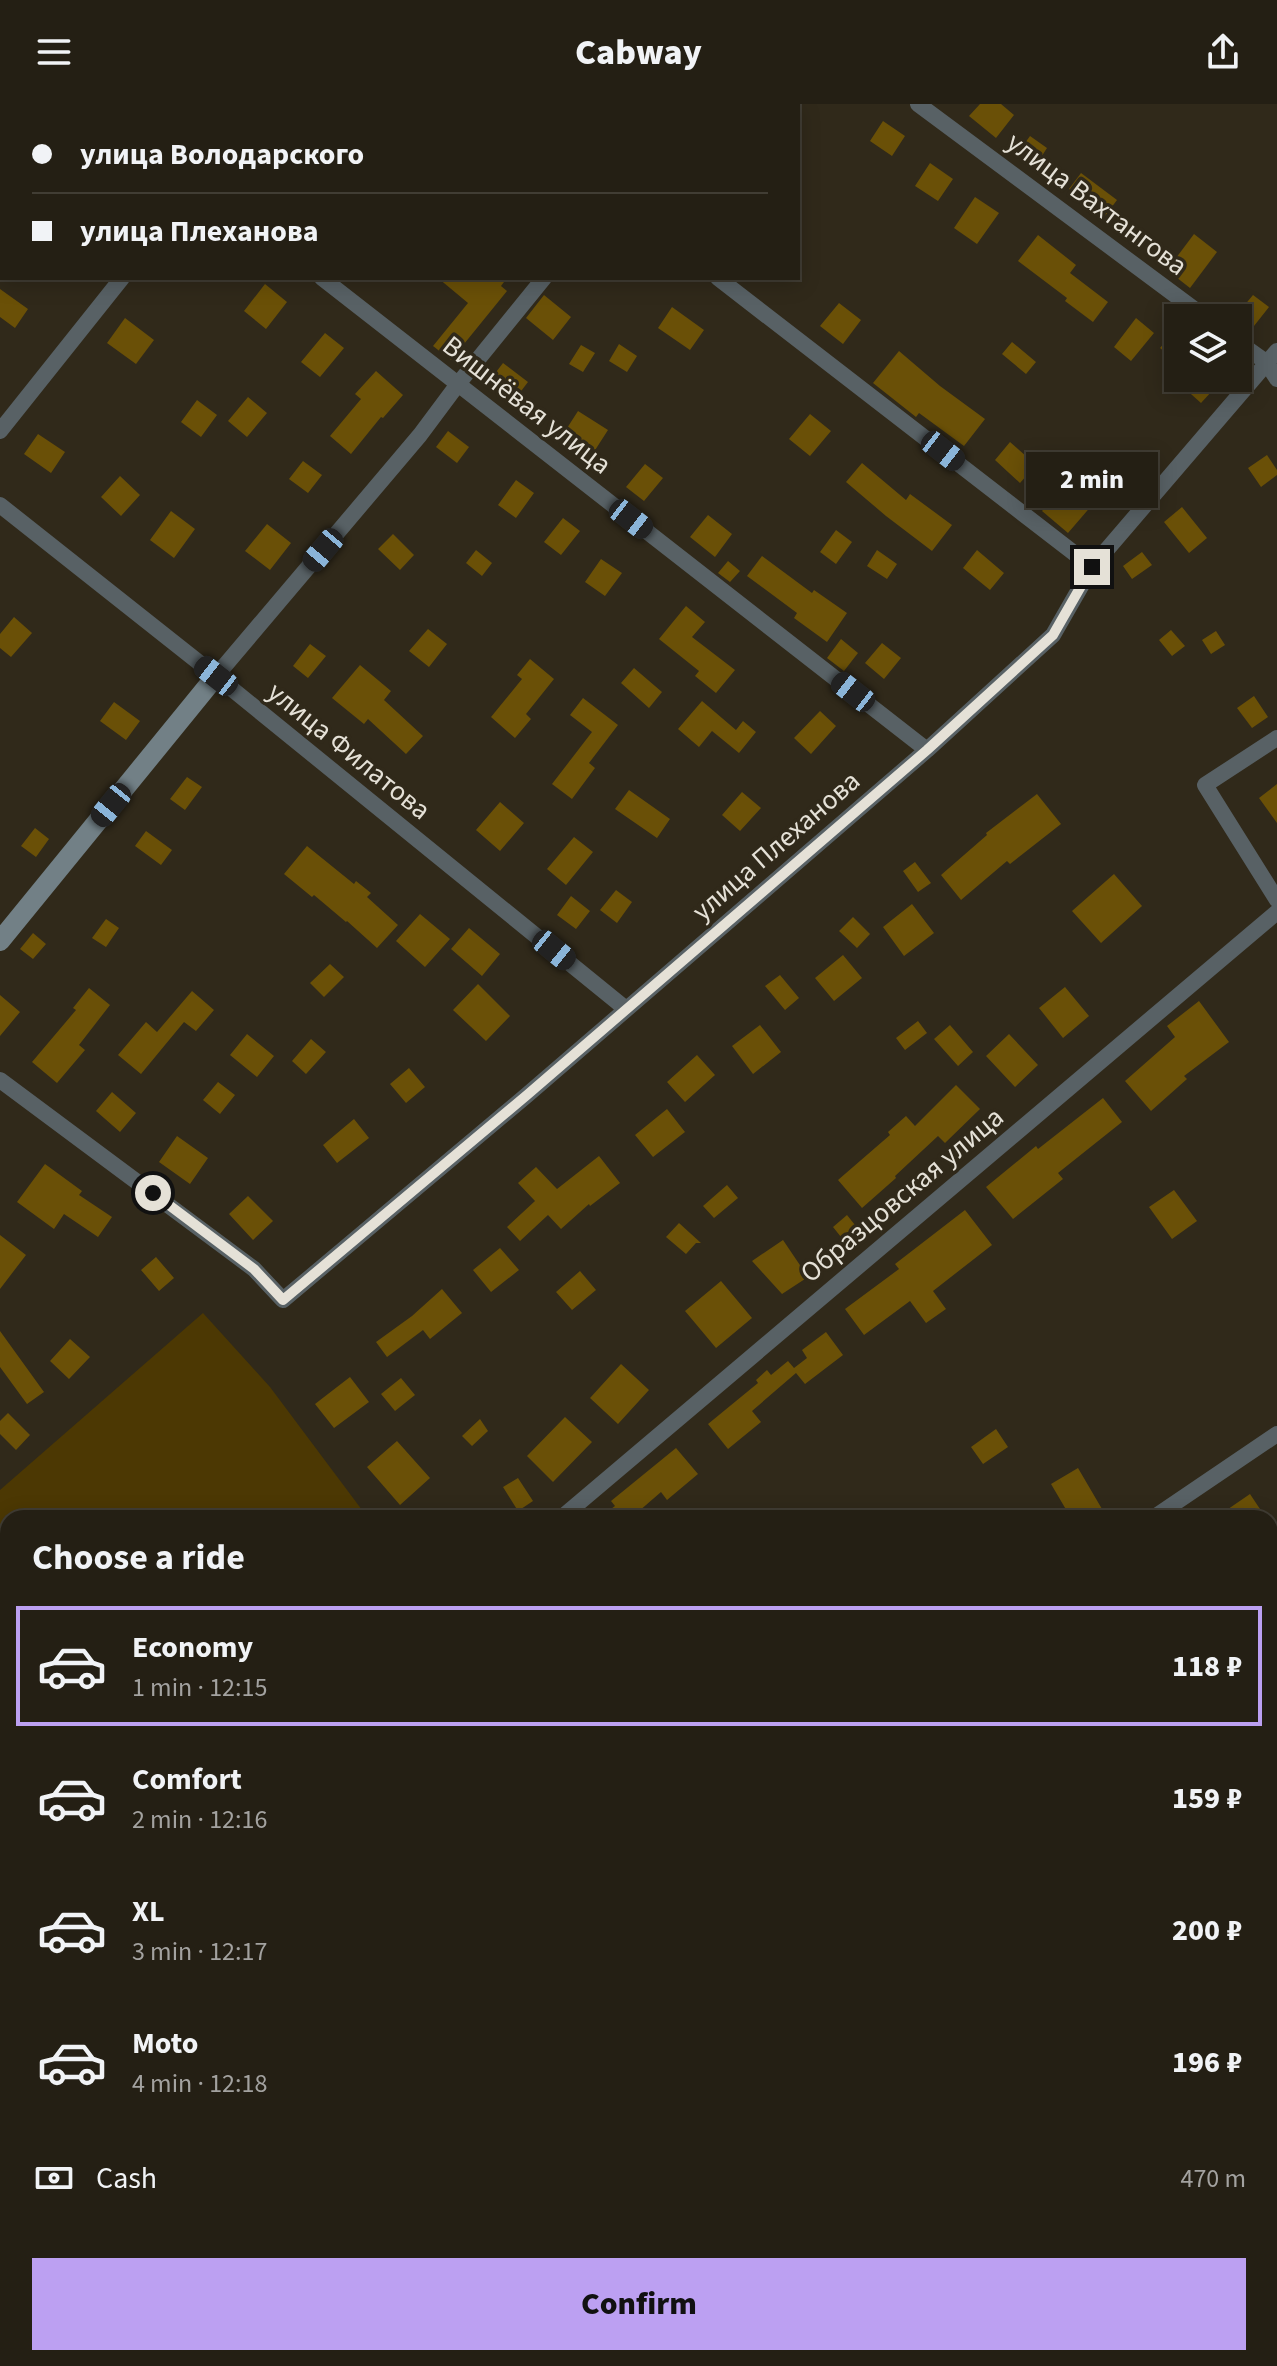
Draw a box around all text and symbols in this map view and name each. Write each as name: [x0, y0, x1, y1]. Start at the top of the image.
text: Cabway: [575, 27, 702, 78]
icon: menu: [32, 30, 76, 74]
icon: share: [1201, 30, 1245, 74]
street label: улица Вахтангова: [998, 123, 1196, 285]
text: улица Володарского: [80, 133, 364, 176]
text: улица Плеханова: [80, 210, 319, 253]
map controls: [1164, 304, 1252, 392]
button: layers: [1164, 304, 1252, 392]
street label: Вишнёвая улица: [434, 326, 620, 484]
car: [917, 427, 969, 475]
callout: 2 min: [1026, 451, 1158, 507]
text: 2 min: [1060, 461, 1124, 498]
car: [605, 495, 657, 543]
car: [298, 524, 348, 576]
route end: [1074, 549, 1110, 585]
car: [190, 652, 242, 700]
car: [827, 668, 879, 716]
street label: улица Филатова: [259, 673, 439, 829]
street label: улица Плеханова: [683, 762, 869, 930]
car: [87, 779, 135, 831]
car: [528, 926, 580, 974]
street label: Образцовская улица: [792, 1098, 1012, 1292]
route start: [135, 1175, 171, 1211]
text: Choose a ride: [32, 1532, 245, 1583]
text: Economy: [132, 1626, 253, 1669]
icon: car: [36, 1630, 108, 1702]
text: 118 ₽: [1172, 1645, 1242, 1688]
text: 1 min · 12:15: [132, 1669, 267, 1706]
text: Comfort: [132, 1758, 242, 1801]
icon: car: [36, 1762, 108, 1834]
text: 159 ₽: [1172, 1777, 1242, 1820]
text: 2 min · 12:16: [132, 1801, 267, 1838]
text: XL: [132, 1890, 165, 1933]
icon: car: [36, 1894, 108, 1966]
text: 200 ₽: [1172, 1909, 1242, 1952]
text: 3 min · 12:17: [132, 1933, 267, 1970]
text: Moto: [132, 2022, 198, 2065]
icon: car: [36, 2026, 108, 2098]
text: 196 ₽: [1172, 2041, 1242, 2084]
text: 4 min · 12:18: [132, 2065, 267, 2102]
icon: cash: [32, 2156, 76, 2200]
text: Cash: [96, 2157, 157, 2200]
text: 470 m: [1180, 2160, 1246, 2197]
button: Confirm: [32, 2258, 1246, 2350]

